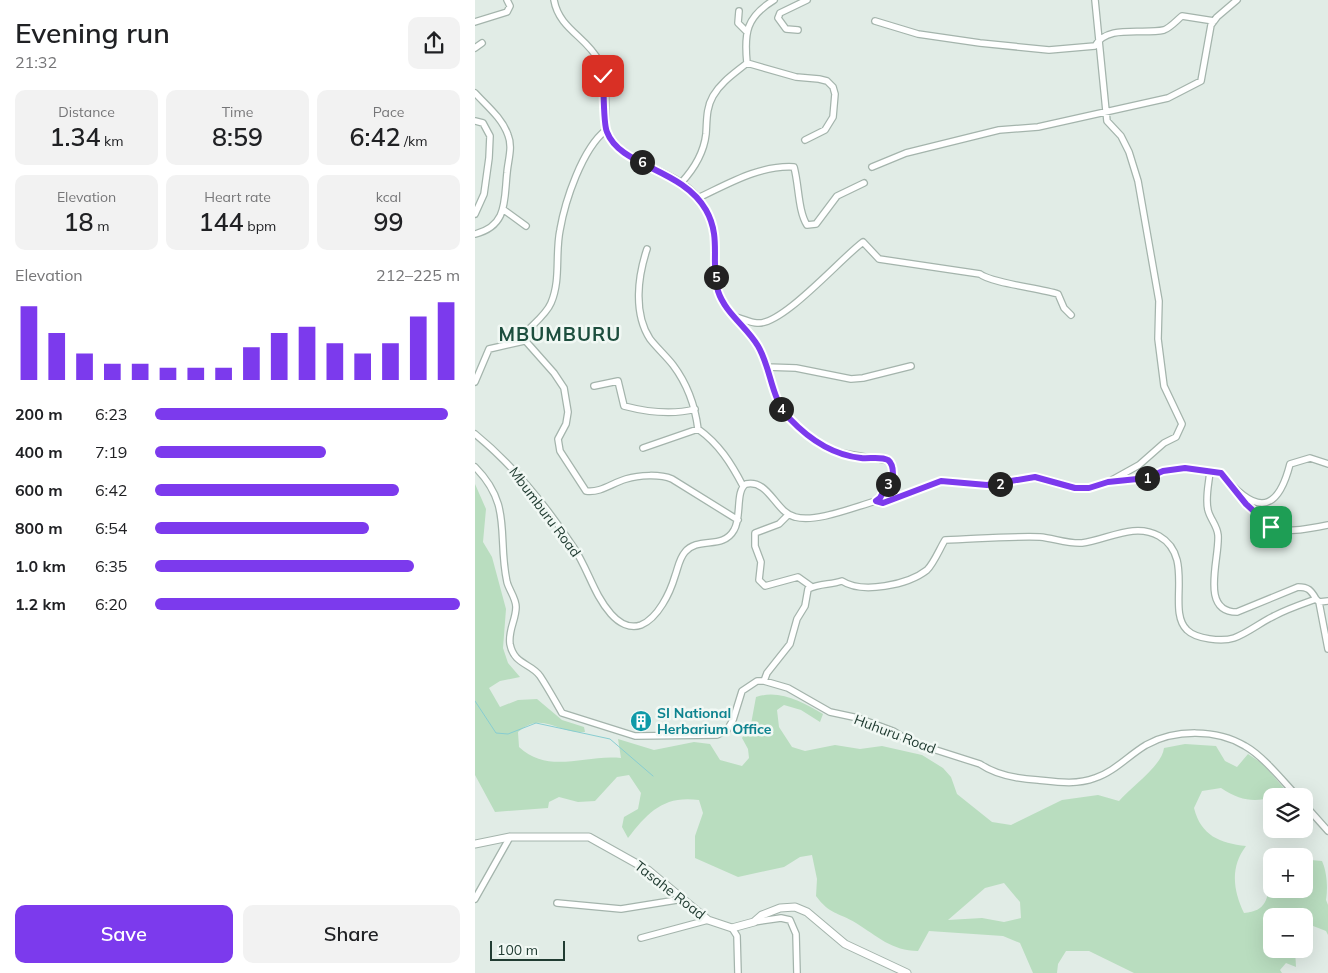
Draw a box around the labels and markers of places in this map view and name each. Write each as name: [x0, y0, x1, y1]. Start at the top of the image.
pin: [582, 55, 624, 97]
pin: 6: [629, 150, 655, 174]
pin: 5: [703, 264, 729, 290]
pin: 4: [769, 396, 793, 422]
pin: 1: [1135, 466, 1159, 490]
pin: 3: [875, 472, 901, 496]
pin: 2: [987, 472, 1013, 496]
pin: [1250, 506, 1292, 548]
place label: SI National Herbarium Office: [657, 704, 772, 738]
building icon: SI National Herbarium Office: [629, 709, 653, 733]

